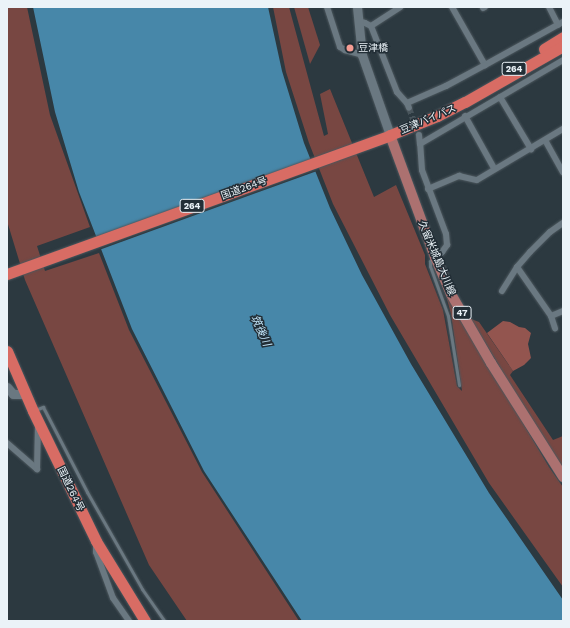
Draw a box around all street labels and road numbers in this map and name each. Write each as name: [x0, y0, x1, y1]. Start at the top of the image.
road number: 264: [501, 62, 527, 76]
street label: 豆津バイパス: [398, 102, 458, 136]
street label: 国道264号: [219, 174, 269, 202]
road number: 264: [179, 199, 205, 213]
street label: 久留米城島大川線: [416, 219, 458, 297]
road number: 47: [452, 306, 472, 320]
street label: 国道264号: [55, 465, 87, 513]

